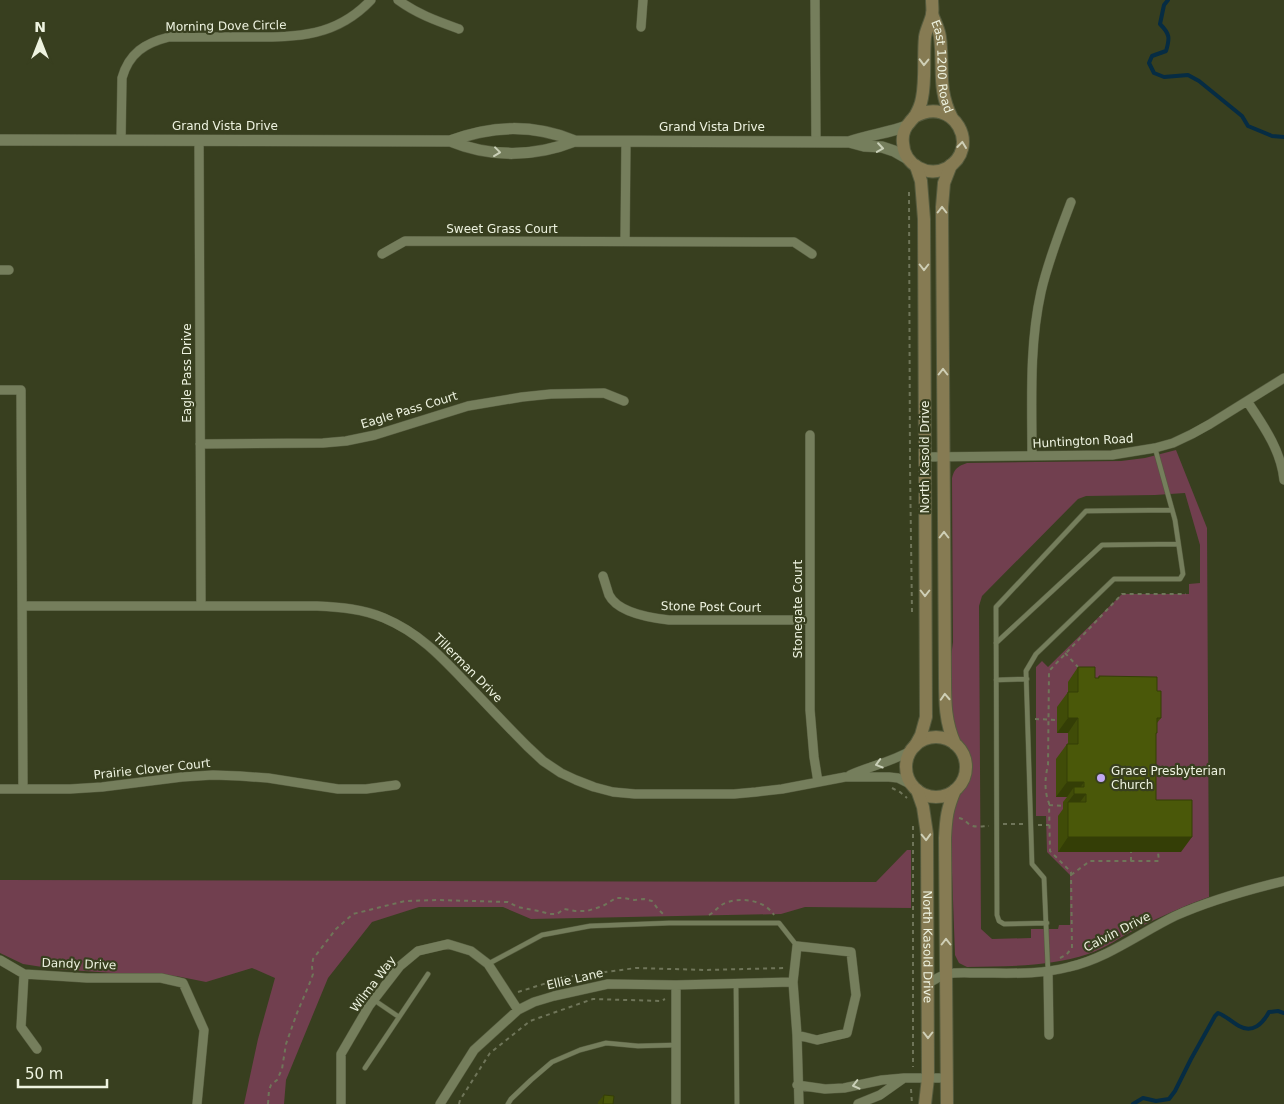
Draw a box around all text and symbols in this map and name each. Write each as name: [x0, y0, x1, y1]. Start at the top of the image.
north arrow: [15, 15, 65, 65]
street label: Morning Dove Circle: [165, 18, 287, 34]
street label: East 1200 Road: [928, 18, 956, 115]
text: N: [34, 19, 46, 35]
one-way arrow: [919, 58, 929, 66]
street label: Grand Vista Drive: [172, 119, 278, 133]
street label: Grand Vista Drive: [659, 120, 765, 134]
one-way arrow: [956, 140, 966, 149]
one-way arrow: [876, 142, 884, 153]
one-way arrow: [494, 146, 502, 157]
one-way arrow: [937, 206, 947, 214]
street label: Sweet Grass Court: [446, 222, 558, 236]
one-way arrow: [919, 263, 929, 271]
street label: Eagle Pass Drive: [180, 323, 194, 423]
one-way arrow: [938, 368, 948, 376]
street label: Eagle Pass Court: [359, 389, 459, 431]
street label: North Kasold Drive: [918, 401, 932, 513]
street label: Huntington Road: [1032, 431, 1134, 451]
one-way arrow: [939, 531, 949, 538]
street label: Stonegate Court: [791, 559, 805, 658]
one-way arrow: [920, 590, 930, 598]
street label: Stone Post Court: [661, 599, 762, 615]
street label: Tillerman Drive: [430, 630, 505, 705]
one-way arrow: [940, 693, 951, 701]
street label: Prairie Clover Court: [93, 756, 211, 782]
one-way arrow: [875, 759, 883, 769]
place label: Grace Presbyterian Church: [1111, 764, 1226, 792]
marker: Grace Presbyterian Church: [1095, 772, 1107, 784]
one-way arrow: [921, 834, 932, 842]
street label: North Kasold Drive: [920, 890, 935, 1003]
street label: Calvin Drive: [1081, 909, 1153, 955]
one-way arrow: [941, 938, 951, 946]
street label: Wilma Way: [347, 953, 399, 1015]
street label: Dandy Drive: [41, 956, 117, 972]
street label: Ellie Lane: [545, 966, 605, 992]
one-way arrow: [923, 1031, 933, 1039]
scale bar: [18, 1056, 106, 1088]
text: 50 m: [25, 1065, 63, 1083]
one-way arrow: [851, 1079, 860, 1090]

